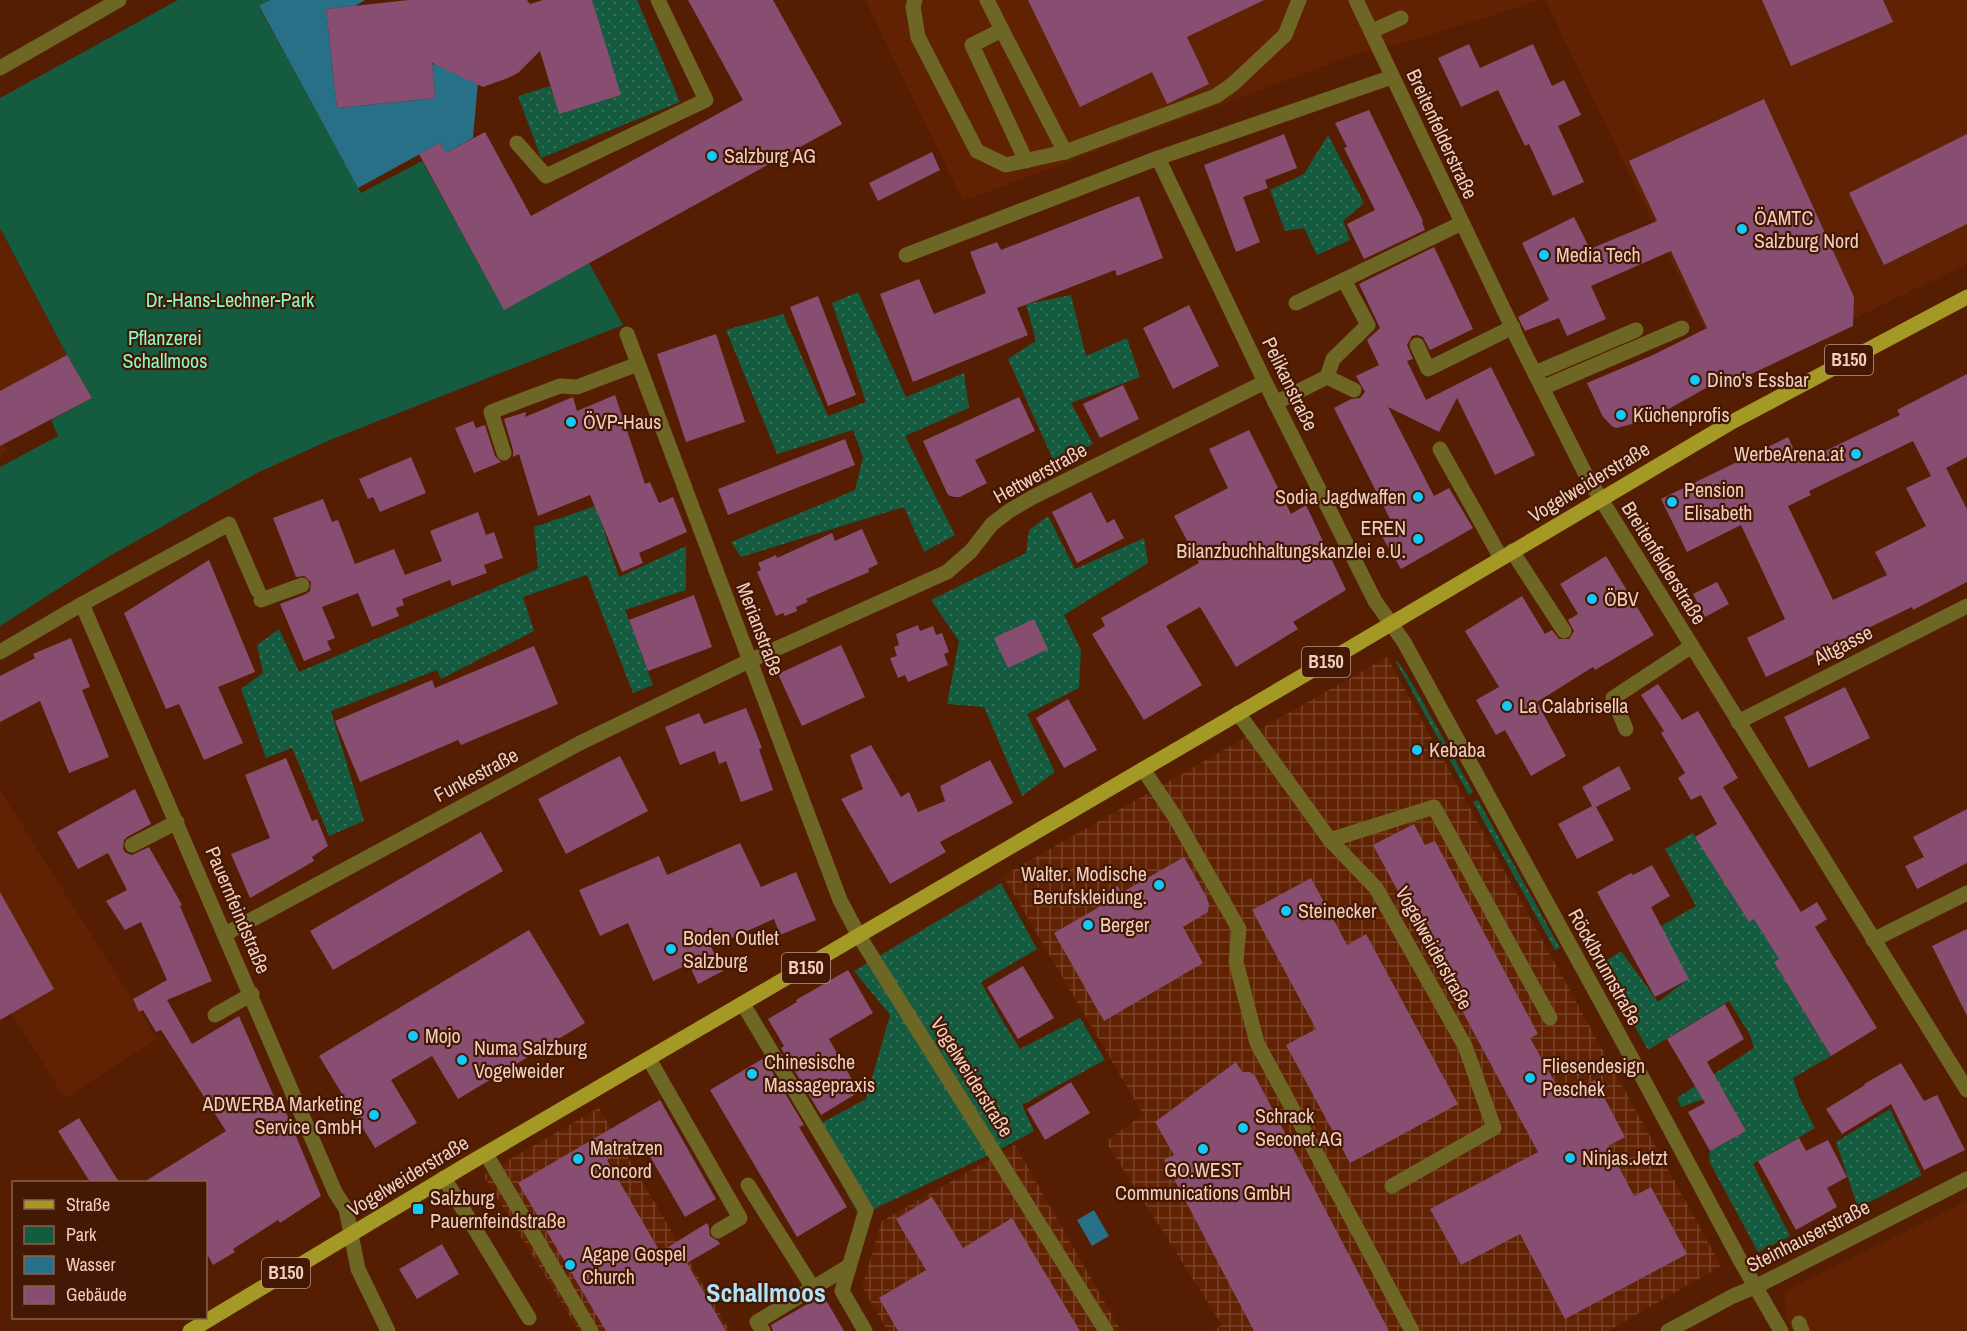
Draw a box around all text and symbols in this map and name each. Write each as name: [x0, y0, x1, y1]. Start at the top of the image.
street label: Breitenfelderstraße: [1401, 64, 1484, 203]
place label: Salzburg AG: [724, 142, 816, 169]
marker: Salzburg AG: [705, 149, 719, 163]
place label: ÖAMTC Salzburg Nord: [1754, 204, 1859, 254]
marker: ÖAMTC Salzburg Nord: [1735, 222, 1749, 236]
place label: Media Tech: [1556, 241, 1641, 268]
marker: Media Tech: [1537, 248, 1551, 262]
park label: Dr.-Hans-Lechner-Park: [146, 286, 315, 313]
park label: Pflanzerei Schallmoos: [123, 324, 207, 374]
street label: Pelikanstraße: [1256, 332, 1325, 435]
road number: B150: [1825, 345, 1873, 375]
place label: Dino's Essbar: [1707, 366, 1809, 393]
marker: Dino's Essbar: [1688, 373, 1702, 387]
place label: Küchenprofis: [1633, 401, 1730, 428]
place label: ÖVP-Haus: [583, 408, 661, 435]
marker: Küchenprofis: [1614, 408, 1628, 422]
marker: ÖVP-Haus: [564, 415, 578, 429]
street label: Vogelweiderstraße: [1523, 435, 1654, 528]
street label: Hettwerstraße: [988, 436, 1091, 509]
place label: WerbeArena.at: [1734, 440, 1844, 467]
marker: WerbeArena.at: [1849, 447, 1863, 461]
place label: Pension Elisabeth: [1684, 476, 1752, 526]
place label: Sodia Jagdwaffen: [1275, 483, 1406, 510]
marker: Sodia Jagdwaffen: [1411, 490, 1425, 504]
marker: Pension Elisabeth: [1665, 495, 1679, 509]
street label: Breitenfelderstraße: [1616, 496, 1713, 629]
place label: EREN Bilanzbuchhaltungskanzlei e.U.: [1176, 514, 1406, 564]
marker: EREN Bilanzbuchhaltungskanzlei e.U.: [1411, 532, 1425, 546]
street label: Merianstraße: [730, 578, 791, 679]
place label: ÖBV: [1604, 585, 1639, 612]
marker: ÖBV: [1585, 592, 1599, 606]
street label: Altgasse: [1808, 618, 1877, 671]
road number: B150: [1302, 647, 1350, 677]
place label: La Calabrisella: [1519, 692, 1628, 719]
marker: La Calabrisella: [1500, 699, 1514, 713]
place label: Kebaba: [1429, 736, 1486, 763]
street label: Funkestraße: [429, 741, 523, 808]
marker: Kebaba: [1410, 743, 1424, 757]
street label: Pauernfeindstraße: [199, 842, 277, 978]
place label: Walter. Modische Berufskleidung.: [1021, 860, 1147, 910]
marker: Walter. Modische Berufskleidung.: [1152, 878, 1166, 892]
street label: Vogelweiderstraße: [1389, 881, 1479, 1014]
place label: Steinecker: [1298, 897, 1377, 924]
marker: Steinecker: [1279, 904, 1293, 918]
street label: Röcklbrunnstraße: [1562, 904, 1649, 1030]
place label: Berger: [1100, 911, 1150, 938]
marker: Berger: [1081, 918, 1095, 932]
place label: Boden Outlet Salzburg: [683, 924, 779, 974]
marker: Boden Outlet Salzburg: [664, 942, 678, 956]
road number: B150: [782, 953, 830, 983]
street label: Vogelweiderstraße: [925, 1012, 1020, 1142]
place label: Mojo: [425, 1022, 461, 1049]
marker: Mojo: [406, 1029, 420, 1043]
place label: Numa Salzburg Vogelweider: [474, 1034, 587, 1084]
place label: Chinesische Massagepraxis: [764, 1048, 875, 1098]
place label: Fliesendesign Peschek: [1542, 1052, 1645, 1102]
marker: Numa Salzburg Vogelweider: [455, 1053, 469, 1067]
marker: Chinesische Massagepraxis: [745, 1067, 759, 1081]
marker: Fliesendesign Peschek: [1523, 1071, 1537, 1085]
place label: ADWERBA Marketing Service GmbH: [202, 1090, 362, 1140]
place label: Schrack Seconet AG: [1255, 1102, 1343, 1152]
marker: ADWERBA Marketing Service GmbH: [367, 1108, 381, 1122]
marker: Schrack Seconet AG: [1236, 1121, 1250, 1135]
street label: Vogelweiderstraße: [342, 1129, 473, 1222]
place label: Matratzen Concord: [590, 1134, 663, 1184]
marker: GO.WEST Communications GmbH: [1196, 1142, 1210, 1156]
place label: Ninjas.Jetzt: [1582, 1144, 1668, 1171]
marker: Ninjas.Jetzt: [1563, 1151, 1577, 1165]
marker: Matratzen Concord: [571, 1152, 585, 1166]
place label: GO.WEST Communications GmbH: [1115, 1156, 1291, 1206]
legend: [12, 1181, 207, 1319]
place label: Salzburg Pauernfeindstraße: [430, 1184, 566, 1234]
text: Straße: [66, 1192, 110, 1217]
street label: Steinhauserstraße: [1742, 1193, 1874, 1278]
marker: Salzburg Pauernfeindstraße: [411, 1202, 425, 1216]
text: Park: [66, 1222, 97, 1247]
place label: Agape Gospel Church: [581, 1240, 686, 1290]
text: Wasser: [66, 1252, 116, 1277]
road number: B150: [262, 1258, 310, 1288]
marker: Agape Gospel Church: [563, 1258, 577, 1272]
district label: Schallmoos: [706, 1275, 826, 1310]
text: Gebäude: [66, 1282, 127, 1307]

